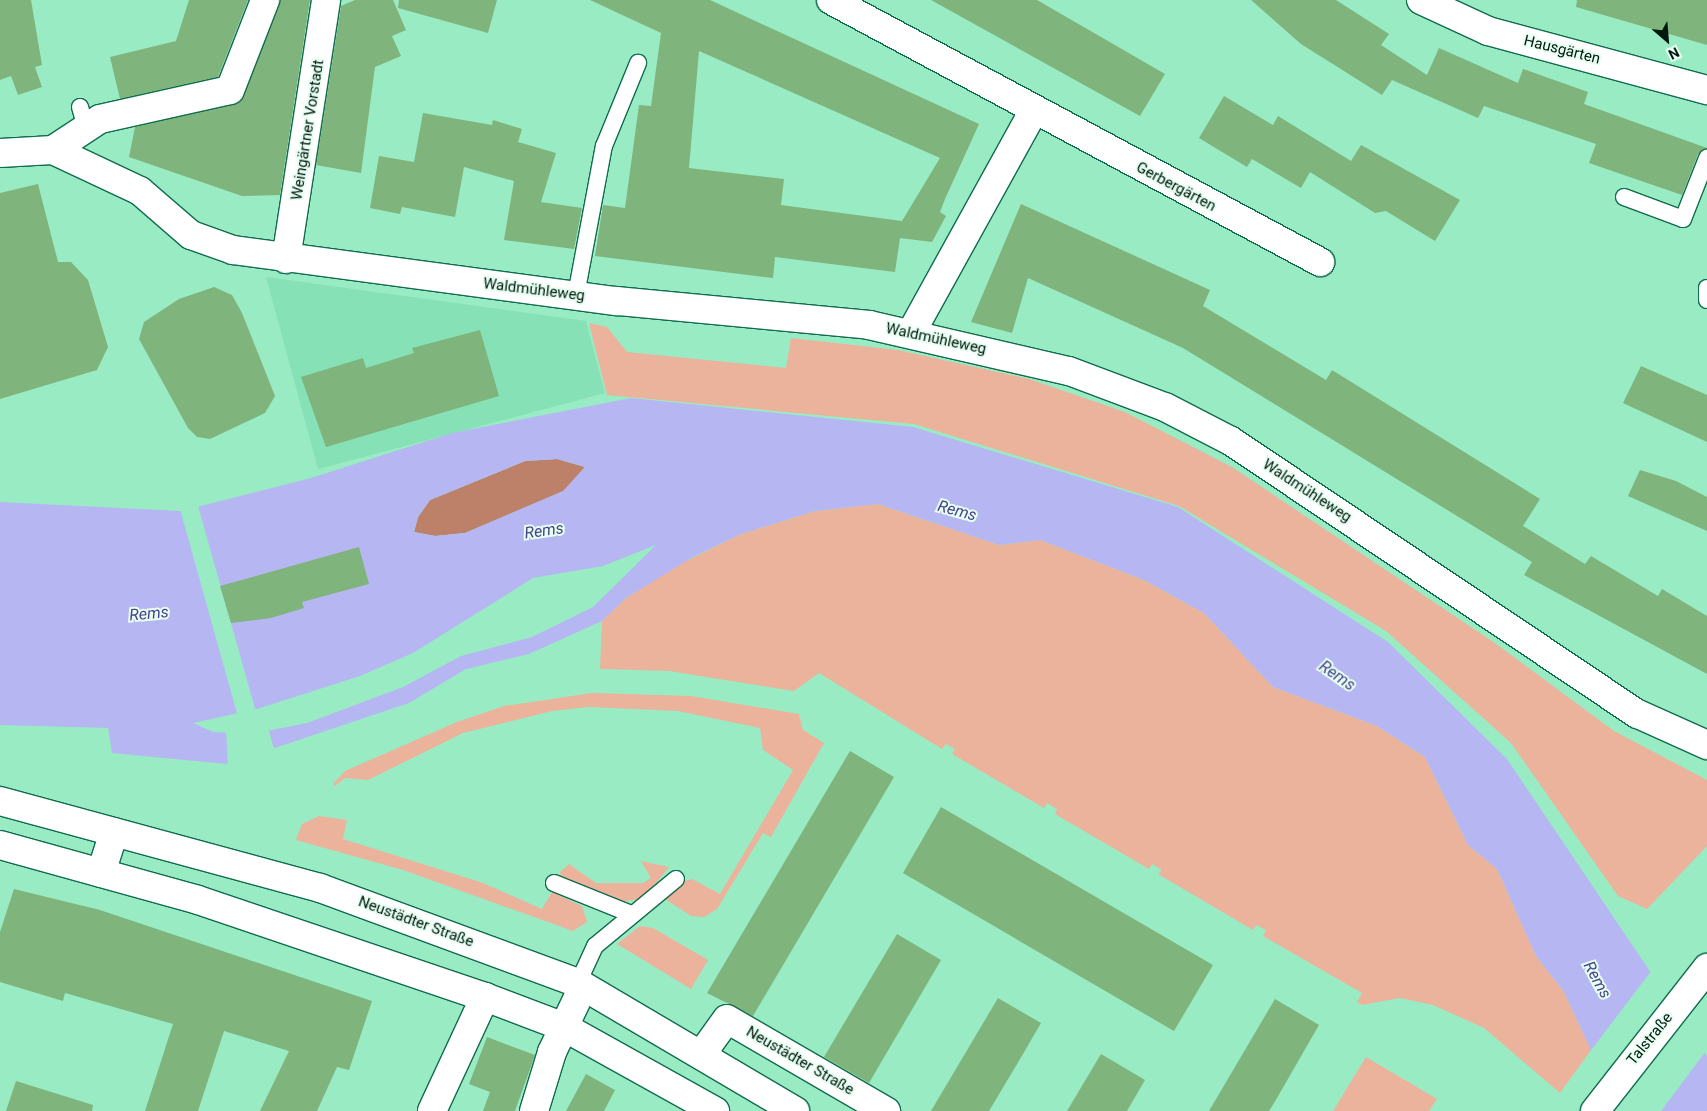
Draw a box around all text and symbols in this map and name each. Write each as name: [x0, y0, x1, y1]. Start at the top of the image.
north arrow: [1642, 15, 1692, 65]
street label: Hausgärten: [1522, 32, 1602, 68]
text: N: [1666, 44, 1682, 63]
street label: Weingärtner Vorstadt: [288, 58, 328, 202]
street label: Gerbergärten: [1133, 158, 1219, 216]
street label: Waldmühleweg: [482, 275, 586, 305]
street label: Waldmühleweg: [884, 320, 988, 358]
street label: Waldmühleweg: [1259, 456, 1355, 526]
water label: Rems: [935, 497, 979, 525]
water label: Rems: [523, 519, 565, 543]
water label: Rems: [129, 603, 169, 625]
water label: Rems: [1315, 657, 1359, 695]
street label: Neustädter Straße: [356, 893, 476, 951]
water label: Rems: [1579, 958, 1615, 1002]
street label: Talstraße: [1623, 1009, 1677, 1069]
street label: Neustädter Straße: [743, 1023, 857, 1099]

